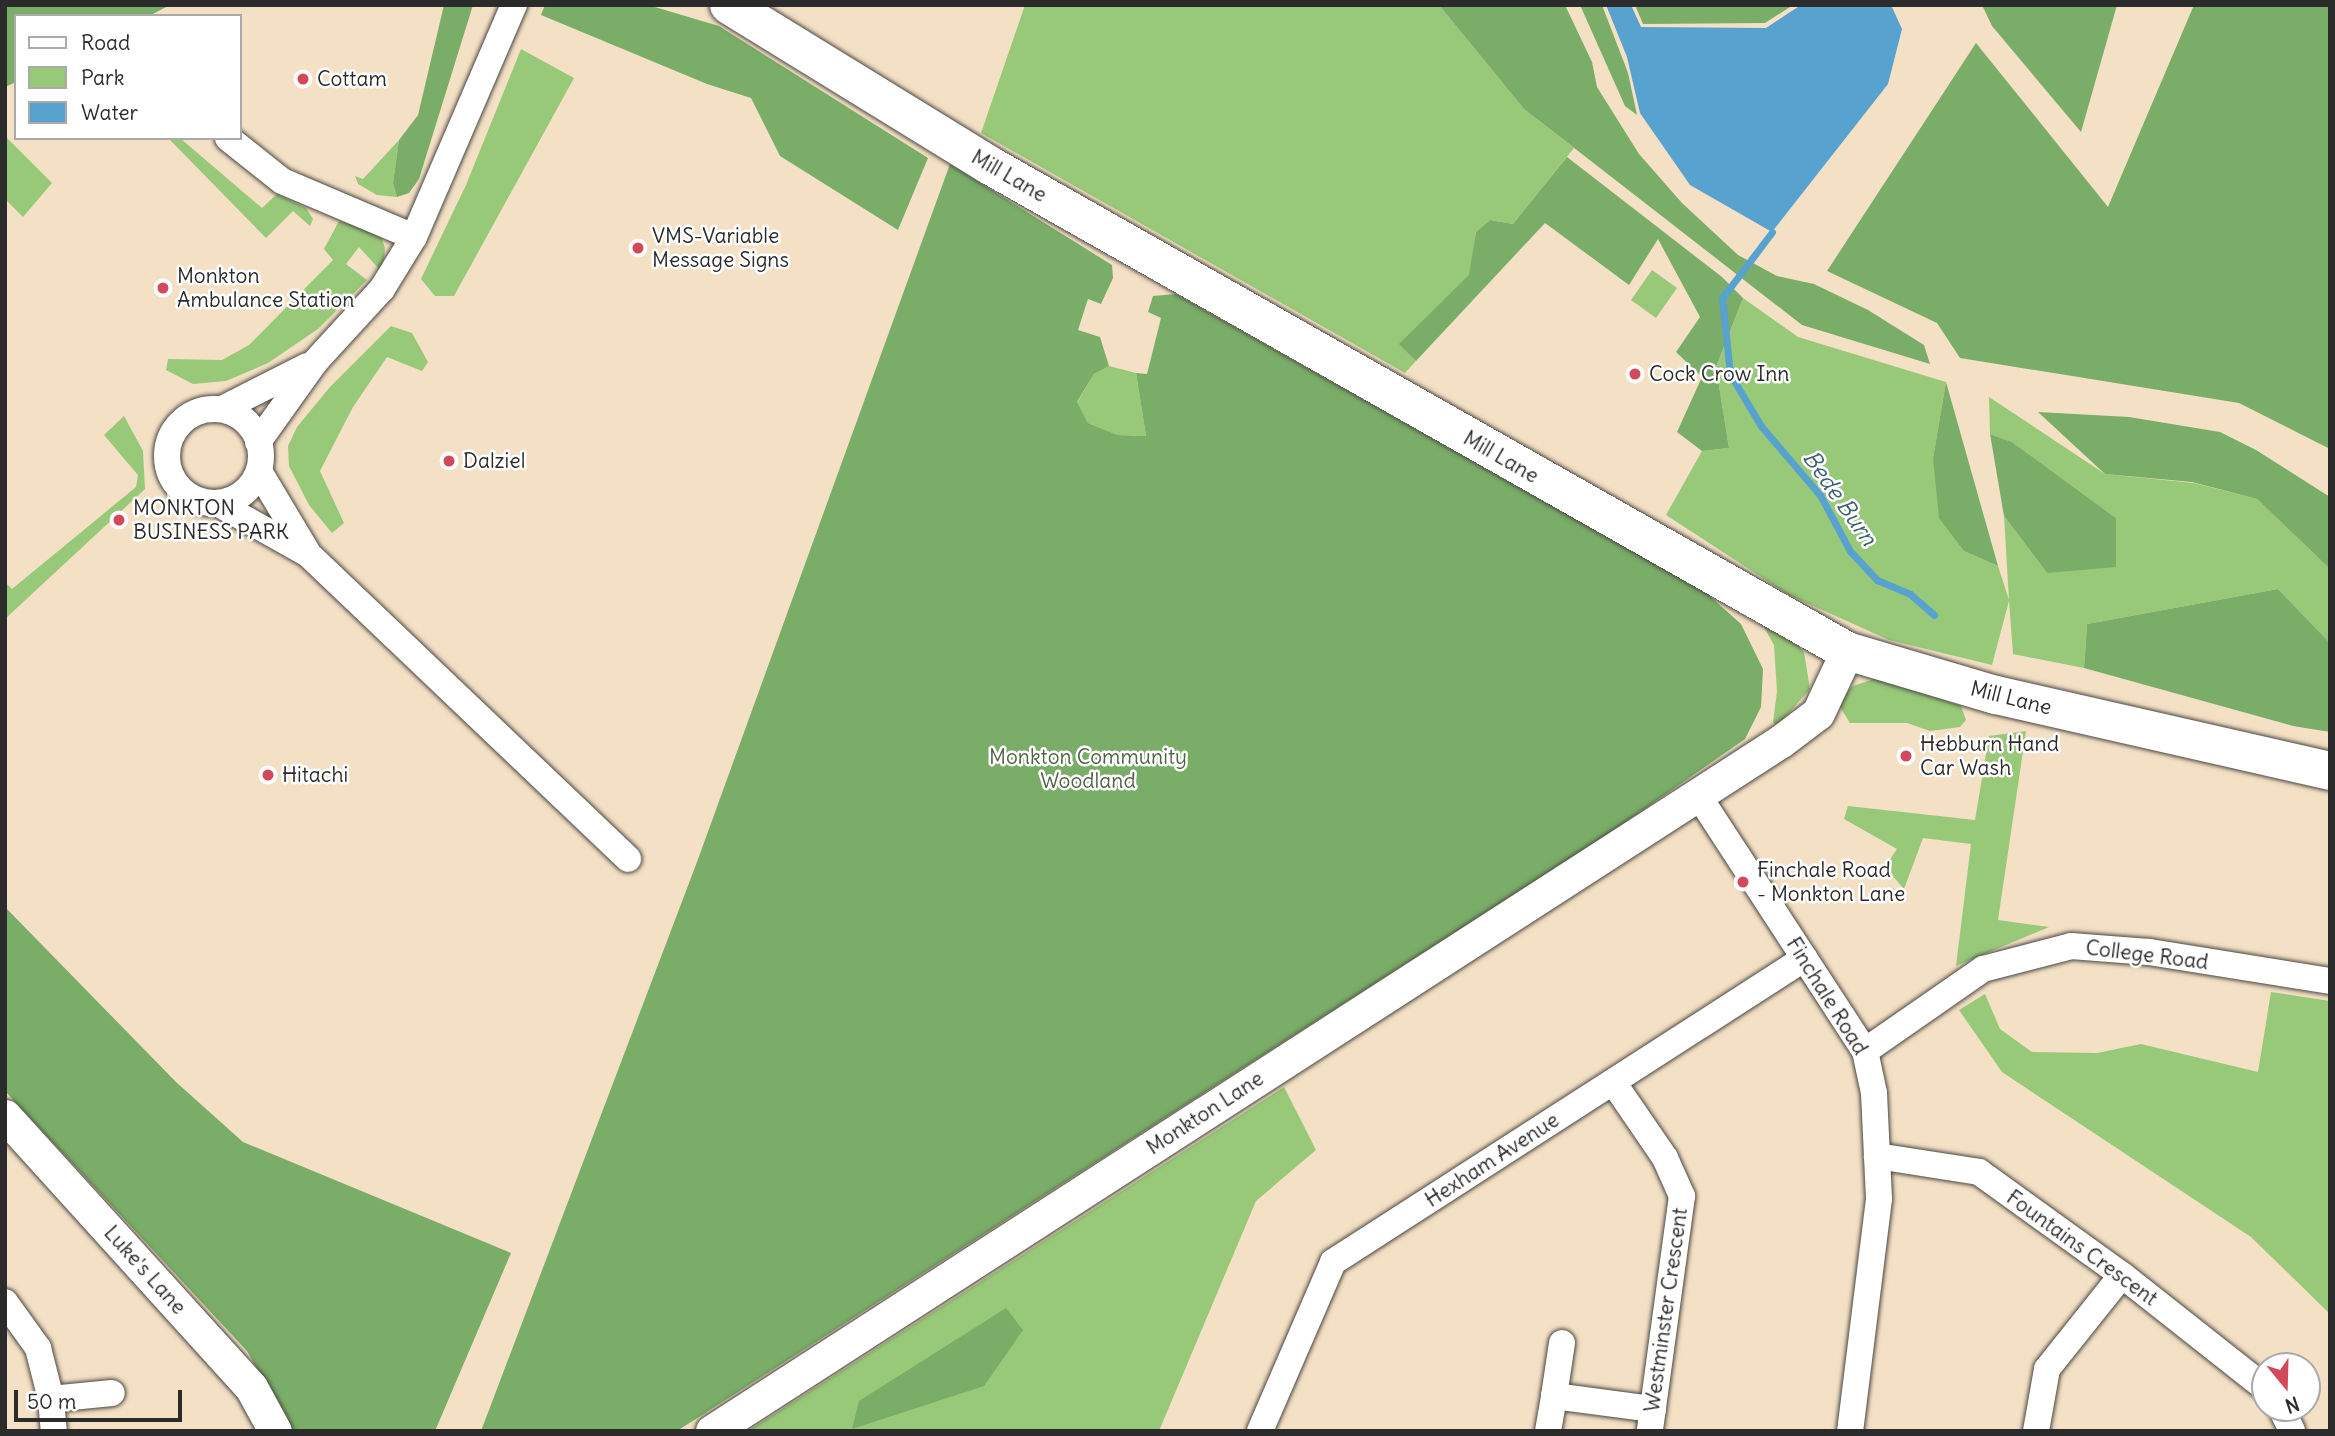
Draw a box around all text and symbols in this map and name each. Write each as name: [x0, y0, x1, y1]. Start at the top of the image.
legend: [14, 14, 242, 140]
text: Road: [81, 29, 130, 56]
text: Park: [81, 64, 124, 91]
place label: Cottam: [317, 66, 387, 92]
marker: Cottam: [295, 71, 311, 87]
text: Water: [81, 99, 138, 126]
street label: Mill Lane: [967, 144, 1051, 208]
place label: VMS-Variable Message Signs: [652, 223, 789, 273]
marker: VMS-Variable Message Signs: [630, 240, 646, 256]
place label: Monkton Ambulance Station: [177, 263, 354, 313]
marker: Monkton Ambulance Station: [155, 280, 171, 296]
place label: Cock Crow Inn: [1649, 361, 1790, 387]
marker: Cock Crow Inn: [1627, 366, 1643, 382]
street label: Mill Lane: [1459, 425, 1543, 489]
water label: Bede Burn: [1797, 445, 1883, 551]
place label: Dalziel: [463, 448, 525, 474]
marker: Dalziel: [441, 453, 457, 469]
place label: MONKTON BUSINESS PARK: [133, 495, 289, 545]
marker: MONKTON BUSINESS PARK: [111, 512, 127, 528]
street label: Mill Lane: [1968, 676, 2054, 720]
place label: Hebburn Hand Car Wash: [1920, 731, 2059, 781]
park label: Monkton Community Woodland: [989, 744, 1187, 794]
marker: Hebburn Hand Car Wash: [1898, 748, 1914, 764]
place label: Hitachi: [282, 762, 348, 788]
marker: Hitachi: [260, 767, 276, 783]
place label: Finchale Road - Monkton Lane: [1757, 857, 1905, 907]
marker: Finchale Road - Monkton Lane: [1735, 874, 1751, 890]
street label: Finchale Road: [1781, 933, 1873, 1059]
street label: College Road: [2084, 935, 2210, 975]
street label: Monkton Lane: [1142, 1066, 1268, 1160]
street label: Hexham Avenue: [1420, 1107, 1564, 1213]
street label: Fountains Crescent: [2002, 1185, 2162, 1311]
street label: Westminster Crescent: [1639, 1206, 1693, 1414]
street label: Luke's Lane: [99, 1220, 191, 1320]
north arrow: [2251, 1352, 2321, 1422]
scale bar: [18, 1376, 186, 1420]
text: 50 m: [27, 1388, 76, 1415]
text: N: [2282, 1391, 2302, 1418]

